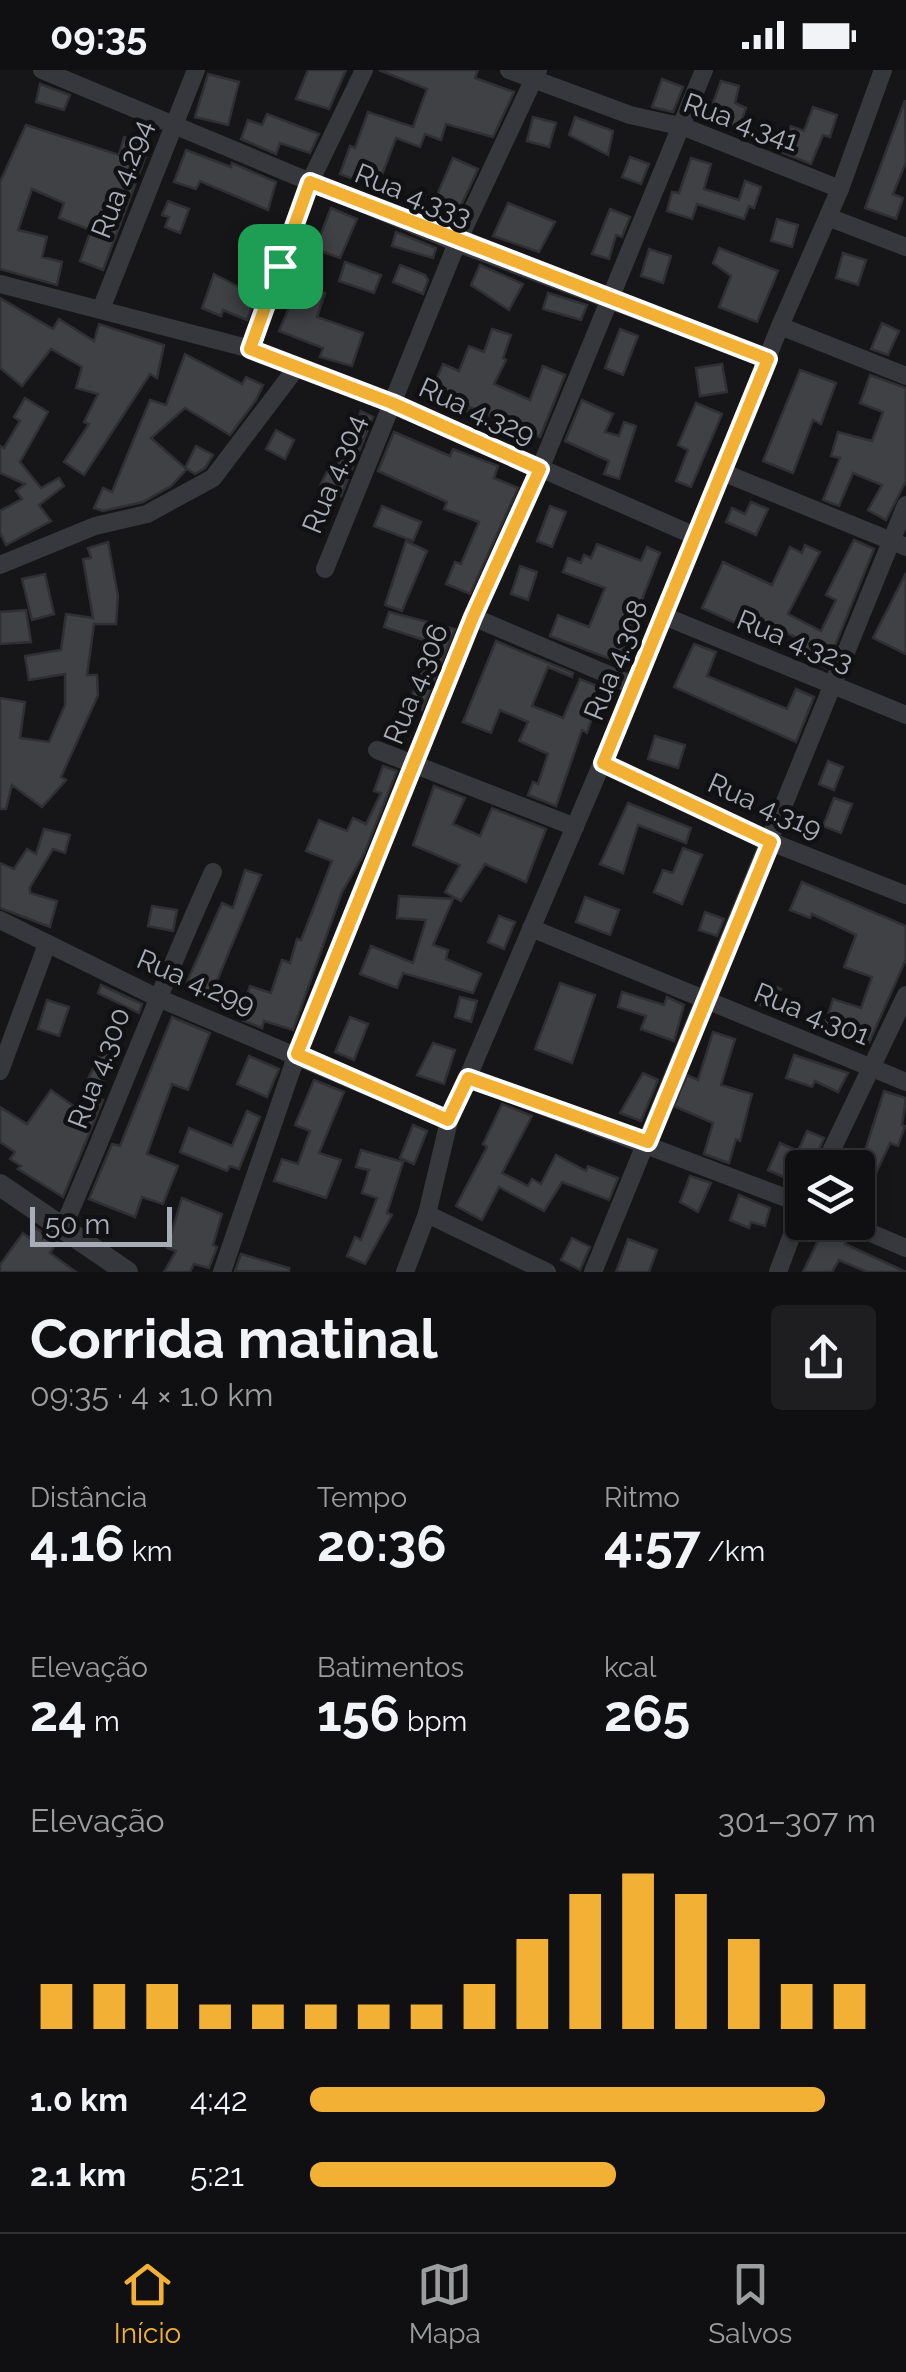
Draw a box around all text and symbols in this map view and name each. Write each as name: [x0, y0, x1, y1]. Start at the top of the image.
text: 09:35: [50, 13, 147, 58]
street label: Rua 4.341: [679, 86, 803, 158]
street label: Rua 4.294: [84, 115, 160, 243]
street label: Rua 4.333: [350, 157, 476, 233]
pin: [238, 224, 323, 309]
icon: arrive: [253, 239, 308, 294]
street label: Rua 4.329: [414, 371, 540, 451]
street label: Rua 4.304: [295, 410, 373, 538]
street label: Rua 4.308: [577, 595, 655, 725]
street label: Rua 4.323: [732, 603, 858, 679]
street label: Rua 4.306: [377, 619, 455, 749]
street label: Rua 4.319: [703, 766, 827, 846]
street label: Rua 4.299: [132, 942, 260, 1022]
street label: Rua 4.301: [749, 976, 875, 1052]
street label: Rua 4.300: [61, 1003, 137, 1133]
map controls: [785, 1150, 875, 1240]
button: layers: [785, 1150, 875, 1240]
scale bar: [30, 1202, 172, 1246]
text: 50 m: [45, 1208, 110, 1241]
button: share: [771, 1305, 876, 1410]
text: Corrida matinal: [30, 1306, 438, 1371]
text: 09:35 · 4 × 1.0 km: [30, 1376, 274, 1413]
text: Distância: [30, 1481, 147, 1514]
text: Tempo: [317, 1481, 407, 1514]
text: Ritmo: [604, 1481, 680, 1514]
text: 4.16: [30, 1514, 125, 1573]
text: 20:36: [317, 1514, 447, 1573]
text: 4:57: [604, 1514, 701, 1573]
text: km: [125, 1535, 173, 1568]
text: /km: [701, 1535, 765, 1568]
text: Elevação: [30, 1651, 148, 1684]
text: Batimentos: [317, 1651, 464, 1684]
text: kcal: [604, 1651, 656, 1684]
text: 24: [30, 1684, 87, 1743]
text: 156: [317, 1684, 400, 1743]
text: 265: [604, 1684, 690, 1743]
text: m: [87, 1705, 120, 1738]
text: bpm: [400, 1705, 467, 1738]
text: Elevação: [30, 1802, 165, 1839]
text: 301–307 m: [718, 1802, 876, 1839]
text: 1.0 km: [30, 2081, 128, 2118]
text: 4:42: [190, 2081, 248, 2118]
text: 2.1 km: [30, 2156, 126, 2193]
text: 5:21: [190, 2156, 244, 2193]
tab: Início: [114, 2257, 181, 2350]
tab: Mapa: [409, 2257, 481, 2350]
tab: Salvos: [708, 2257, 792, 2350]

